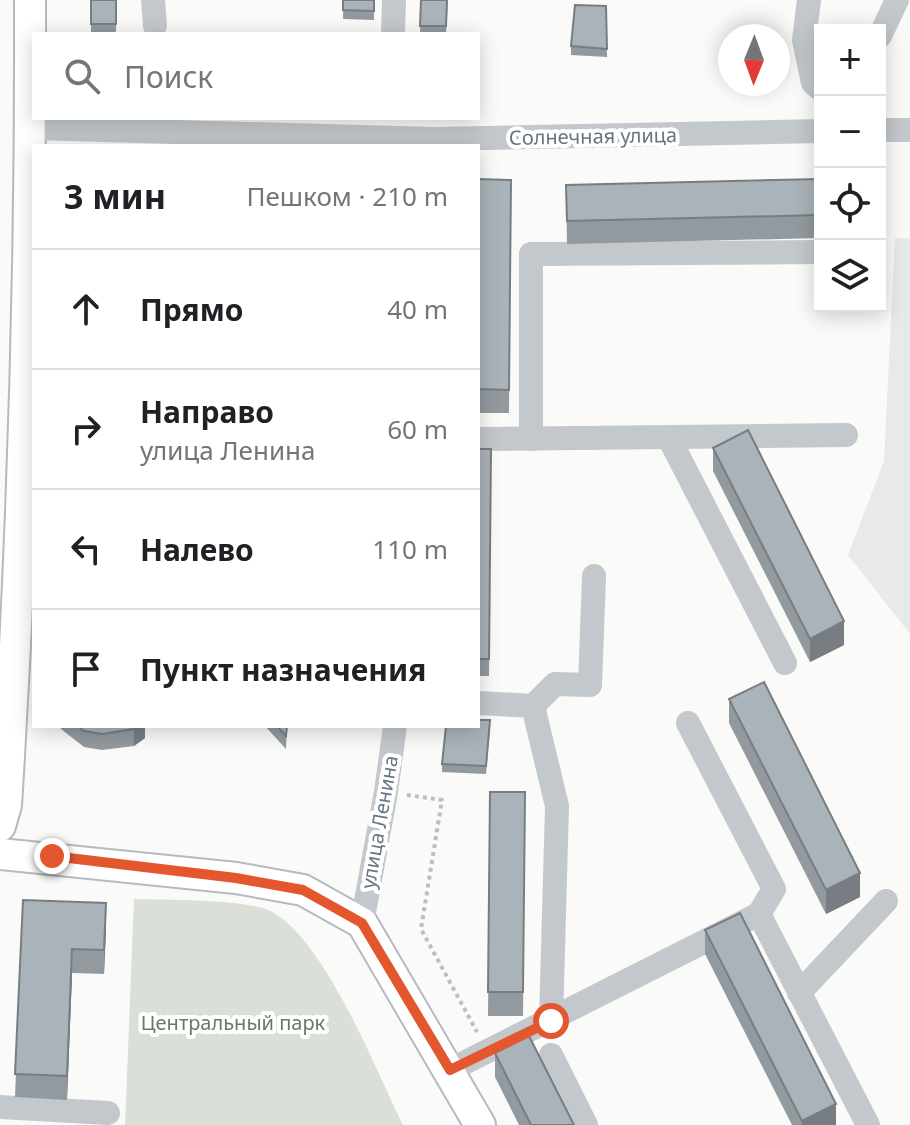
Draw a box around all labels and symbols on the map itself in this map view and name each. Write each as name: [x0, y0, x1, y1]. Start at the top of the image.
north arrow: [718, 24, 790, 96]
street label: Солнечная улица: [509, 121, 677, 151]
street label: улица Ленина: [354, 753, 404, 891]
route end: [34, 838, 70, 874]
route start: [533, 1003, 569, 1039]
park label: Центральный парк: [141, 1009, 326, 1036]

